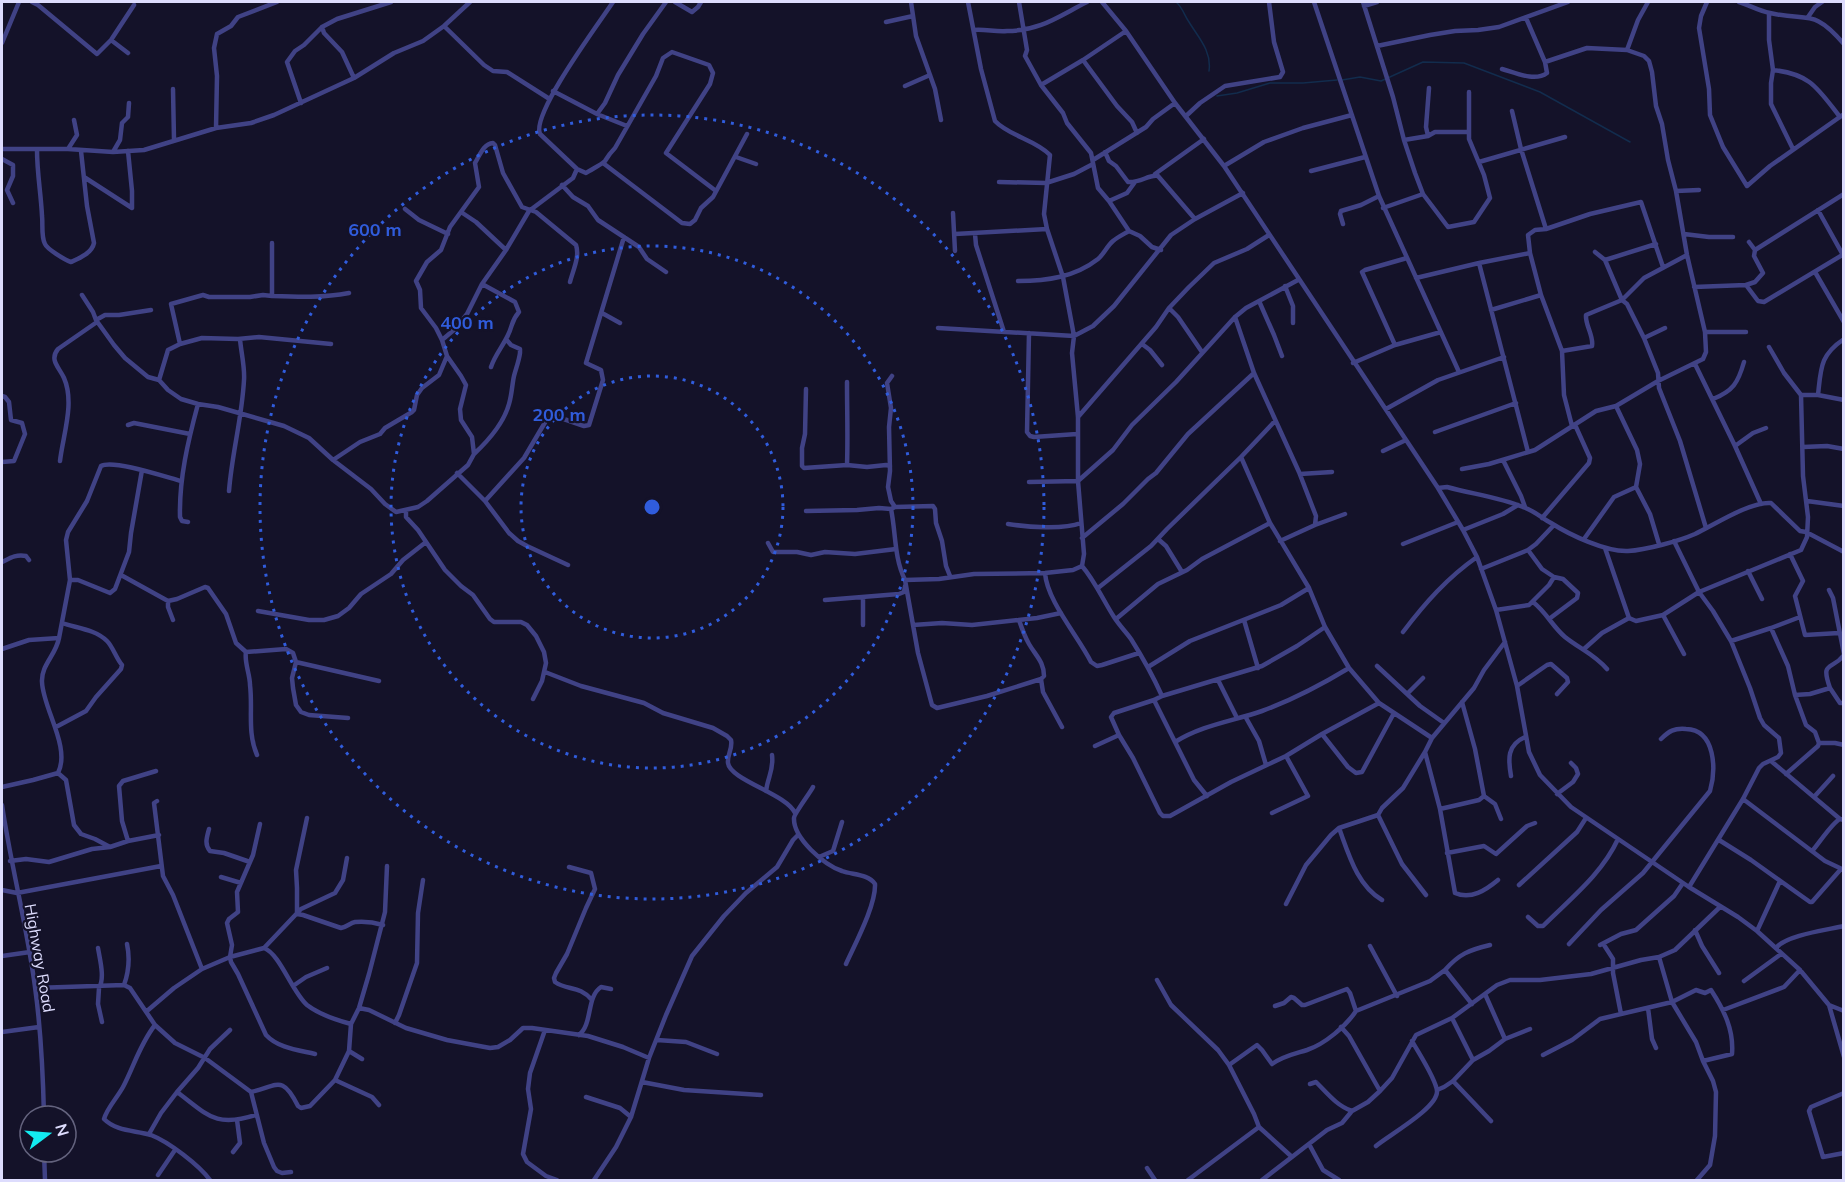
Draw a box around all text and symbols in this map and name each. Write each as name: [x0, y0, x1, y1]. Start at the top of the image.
text: 600 m: [348, 218, 402, 241]
text: 400 m: [440, 311, 494, 334]
text: 200 m: [532, 403, 586, 426]
centre of rings: [642, 497, 662, 517]
street label: Highway Road: [21, 902, 59, 1014]
north arrow: [18, 1104, 78, 1164]
text: N: [51, 1121, 74, 1138]

